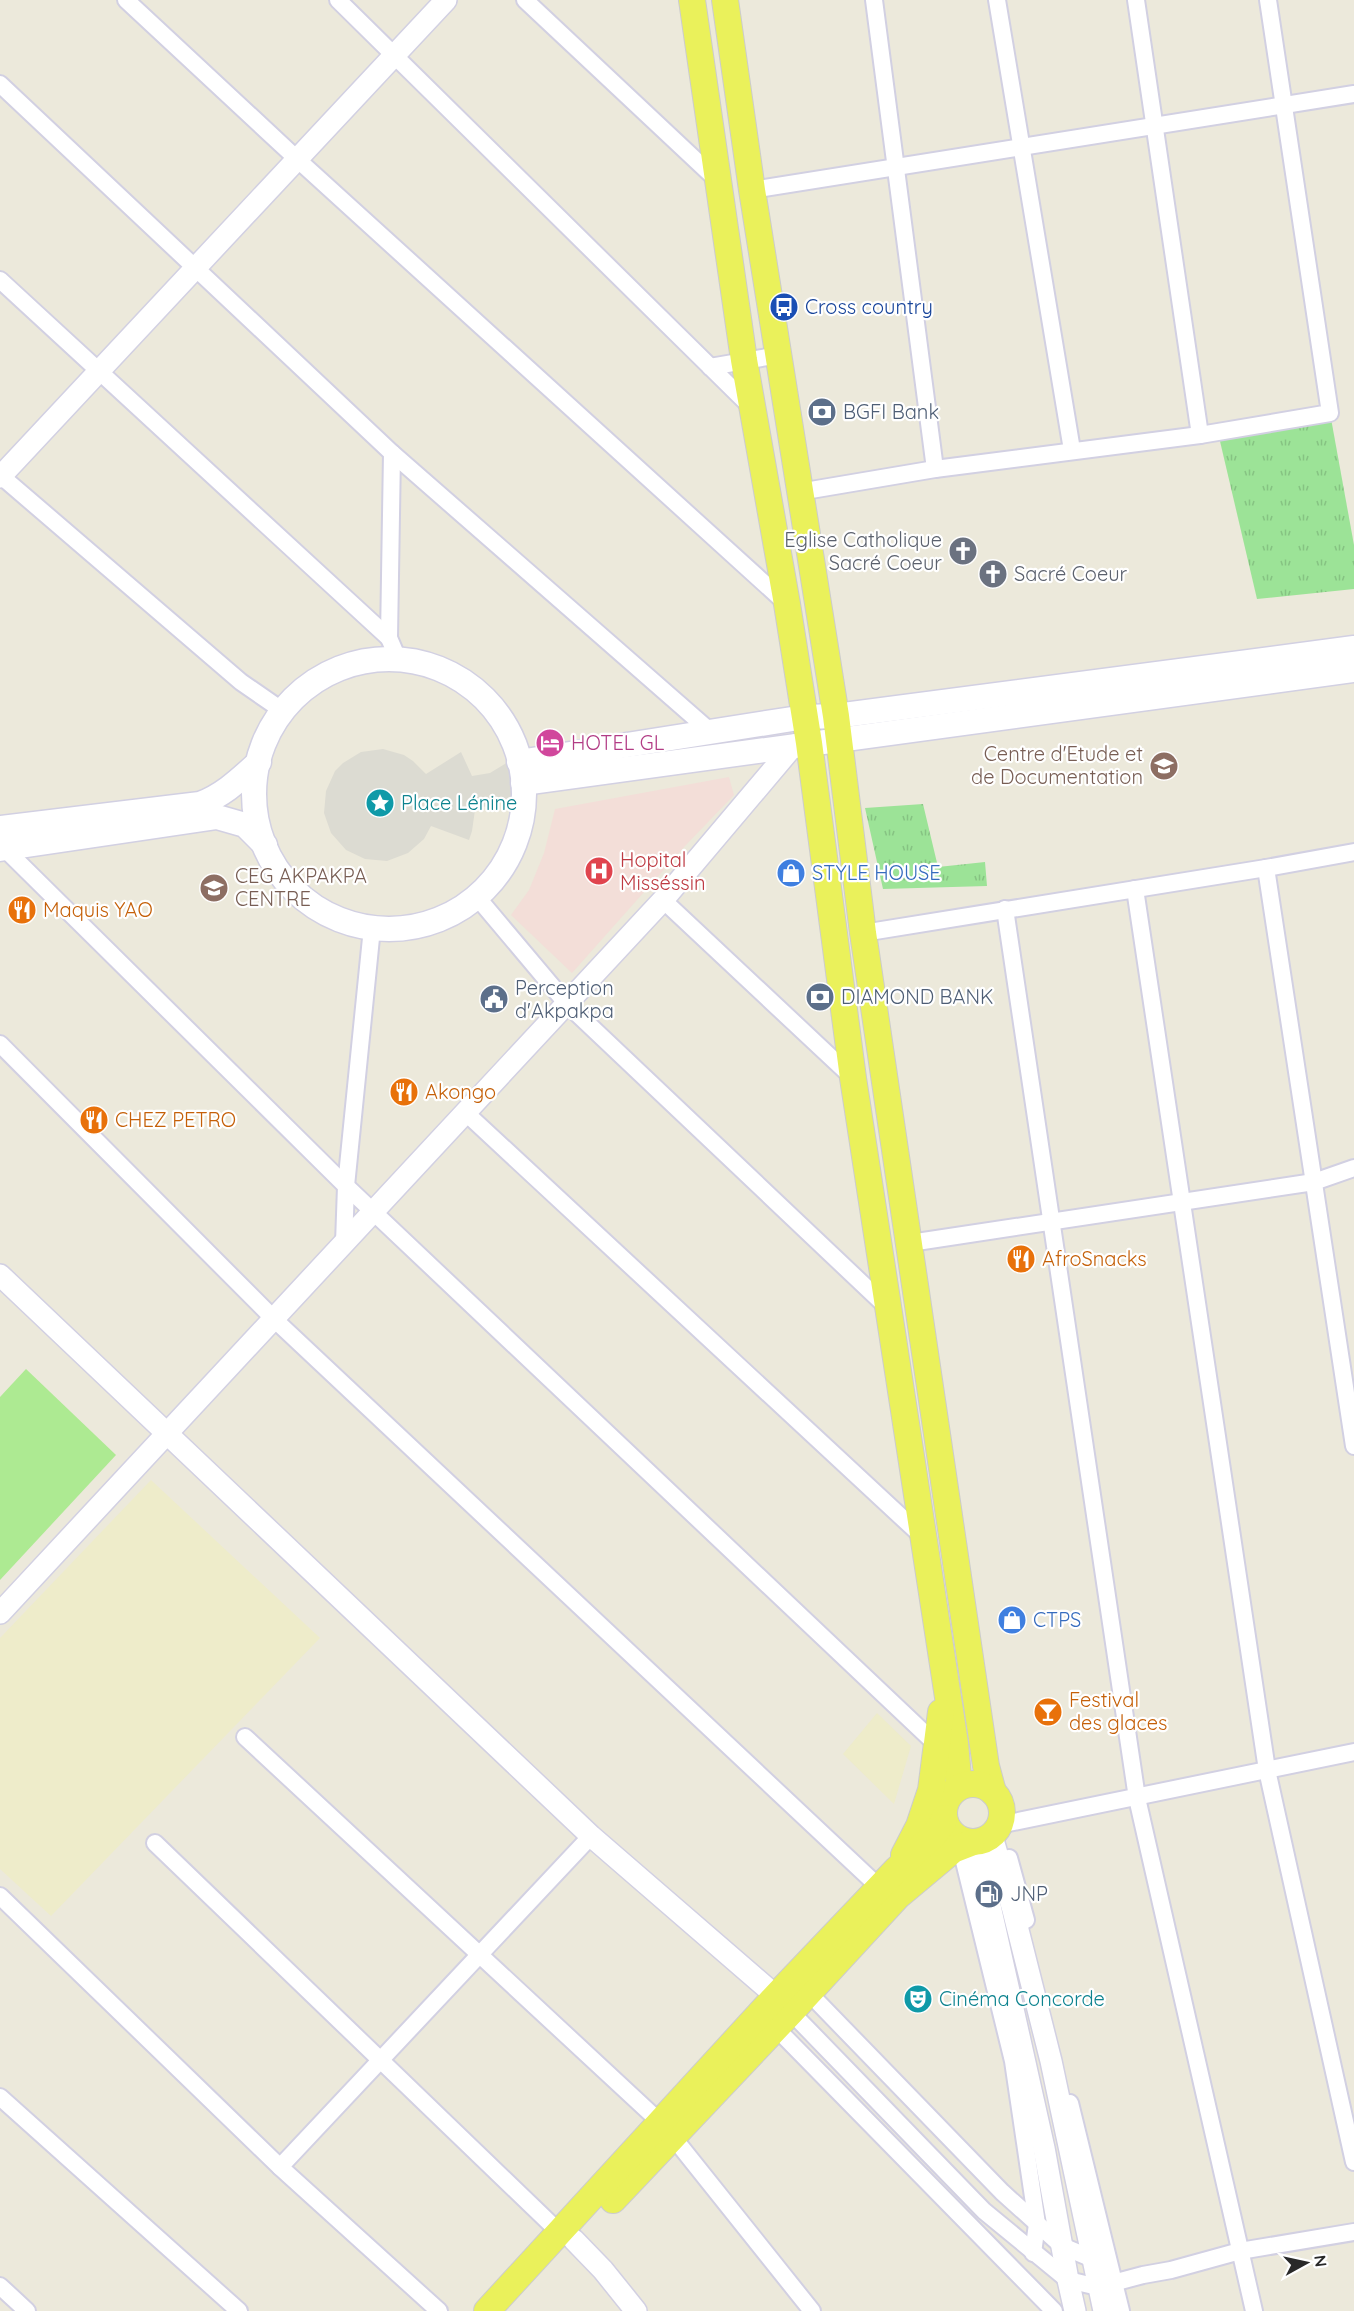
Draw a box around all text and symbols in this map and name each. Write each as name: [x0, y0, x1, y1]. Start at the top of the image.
bus stop icon: Cross country: [768, 291, 800, 323]
place label: Cross country: [805, 294, 933, 319]
bank icon: BGFI Bank: [806, 396, 838, 428]
place label: BGFI Bank: [843, 399, 939, 424]
place label: Eglise Catholique Sacré Coeur: [784, 527, 942, 575]
church icon: Eglise Catholique Sacré Coeur: [947, 535, 979, 567]
church icon: Sacré Coeur: [977, 558, 1009, 590]
place label: Sacré Coeur: [1014, 561, 1128, 586]
hotel icon: HOTEL GL: [534, 727, 566, 759]
place label: HOTEL GL: [571, 730, 665, 755]
place label: Centre d'Etude et de Documentation: [971, 741, 1143, 789]
school or university icon: Centre d'Etude et de Documentation: [1148, 750, 1180, 782]
place icon: Place Lénine: [364, 787, 396, 819]
place label: Place Lénine: [401, 790, 517, 815]
place label: Hopital Misséssin: [620, 847, 705, 895]
hospital icon: Hopital Misséssin: [583, 855, 615, 887]
shop icon: STYLE HOUSE: [775, 857, 807, 889]
place label: STYLE HOUSE: [812, 860, 941, 885]
place label: CEG AKPAKPA CENTRE: [235, 863, 367, 911]
school or university icon: CEG AKPAKPA CENTRE: [198, 872, 230, 904]
restaurant icon: Maquis YAO: [6, 894, 38, 926]
place label: Maquis YAO: [43, 897, 153, 922]
place label: Perception d'Akpakpa: [515, 975, 614, 1023]
bank icon: DIAMOND BANK: [804, 981, 836, 1013]
public building icon: Perception d'Akpakpa: [478, 983, 510, 1015]
place label: DIAMOND BANK: [841, 984, 994, 1009]
restaurant icon: Akongo: [388, 1076, 420, 1108]
place label: Akongo: [425, 1079, 496, 1104]
restaurant icon: CHEZ PETRO: [78, 1104, 110, 1136]
place label: CHEZ PETRO: [115, 1107, 236, 1132]
restaurant icon: AfroSnacks: [1005, 1243, 1037, 1275]
place label: AfroSnacks: [1042, 1246, 1147, 1271]
shop icon: CTPS: [996, 1604, 1028, 1636]
place label: CTPS: [1033, 1607, 1081, 1632]
place label: Festival des glaces: [1069, 1687, 1168, 1735]
bar icon: Festival des glaces: [1032, 1696, 1064, 1728]
fuel station icon: JNP: [973, 1878, 1005, 1910]
place label: JNP: [1010, 1881, 1048, 1906]
theatre icon: Cinéma Concorde: [902, 1983, 934, 2015]
place label: Cinéma Concorde: [939, 1986, 1105, 2011]
north arrow: [1276, 2233, 1336, 2293]
text: N: [1310, 2254, 1332, 2268]

